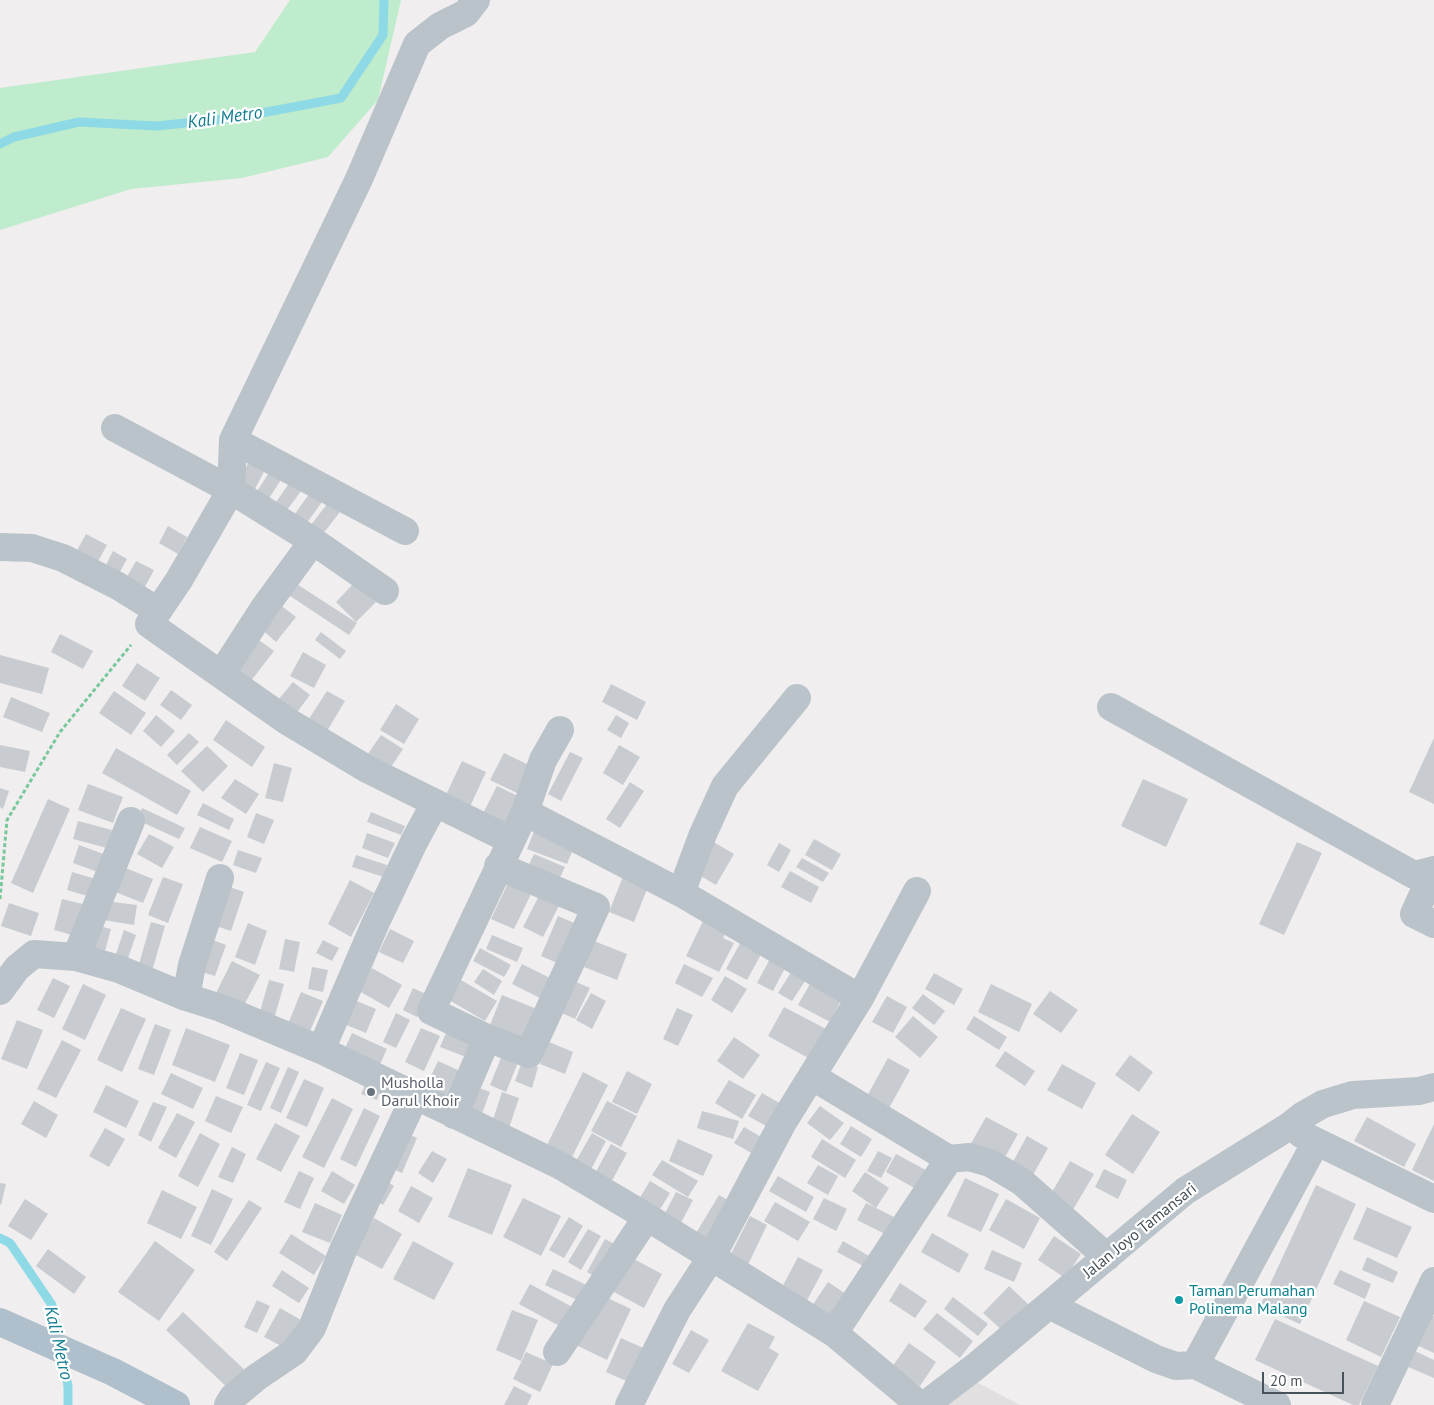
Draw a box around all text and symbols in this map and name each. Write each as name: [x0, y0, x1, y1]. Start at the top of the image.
water label: Kali Metro: [186, 102, 264, 134]
place label: Musholla Darul Khoir: [381, 1073, 459, 1111]
marker: Musholla Darul Khoir: [365, 1086, 377, 1098]
street label: Jalan Joyo Tamansari: [1079, 1179, 1201, 1283]
place label: Taman Perumahan Polinema Malang: [1189, 1281, 1315, 1319]
marker: Taman Perumahan Polinema Malang: [1173, 1294, 1185, 1306]
water label: Kali Metro: [39, 1304, 77, 1382]
scale bar: [1264, 1362, 1346, 1394]
text: 20 m: [1270, 1371, 1303, 1390]

